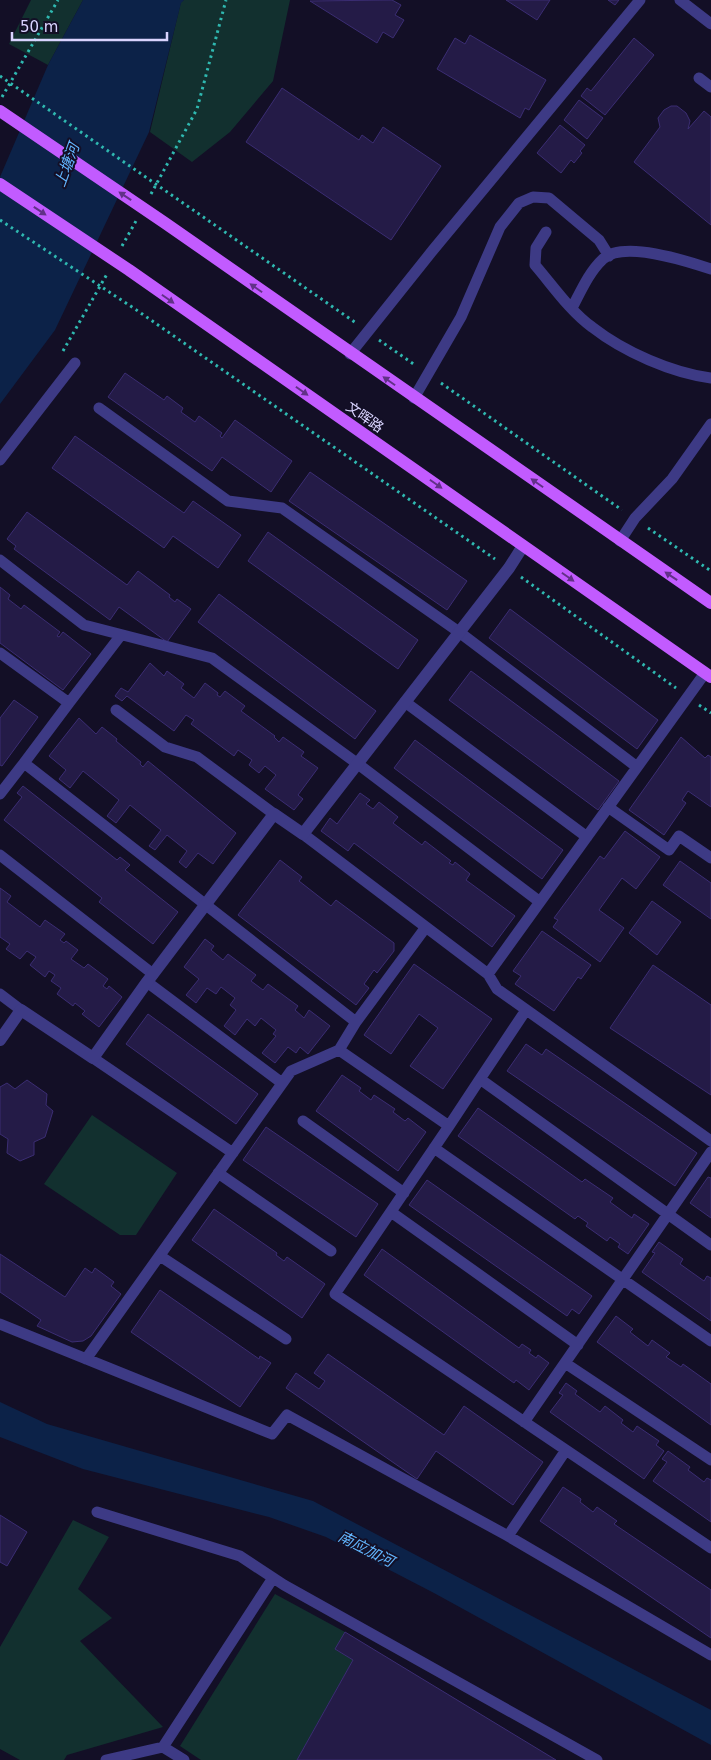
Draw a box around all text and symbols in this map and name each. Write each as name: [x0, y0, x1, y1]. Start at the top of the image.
scale bar: [12, 10, 168, 42]
text: 50 m: [20, 18, 58, 36]
water label: 上塘河: [51, 138, 84, 189]
one-way arrow: [118, 191, 131, 201]
one-way arrow: [34, 206, 47, 216]
one-way arrow: [249, 283, 263, 293]
one-way arrow: [161, 294, 175, 304]
one-way arrow: [382, 376, 396, 386]
one-way arrow: [295, 386, 309, 396]
street label: 文晖路: [343, 398, 387, 436]
one-way arrow: [530, 478, 544, 488]
one-way arrow: [429, 479, 442, 489]
one-way arrow: [664, 571, 678, 581]
one-way arrow: [562, 572, 575, 582]
water label: 南应加河: [335, 1527, 399, 1572]

